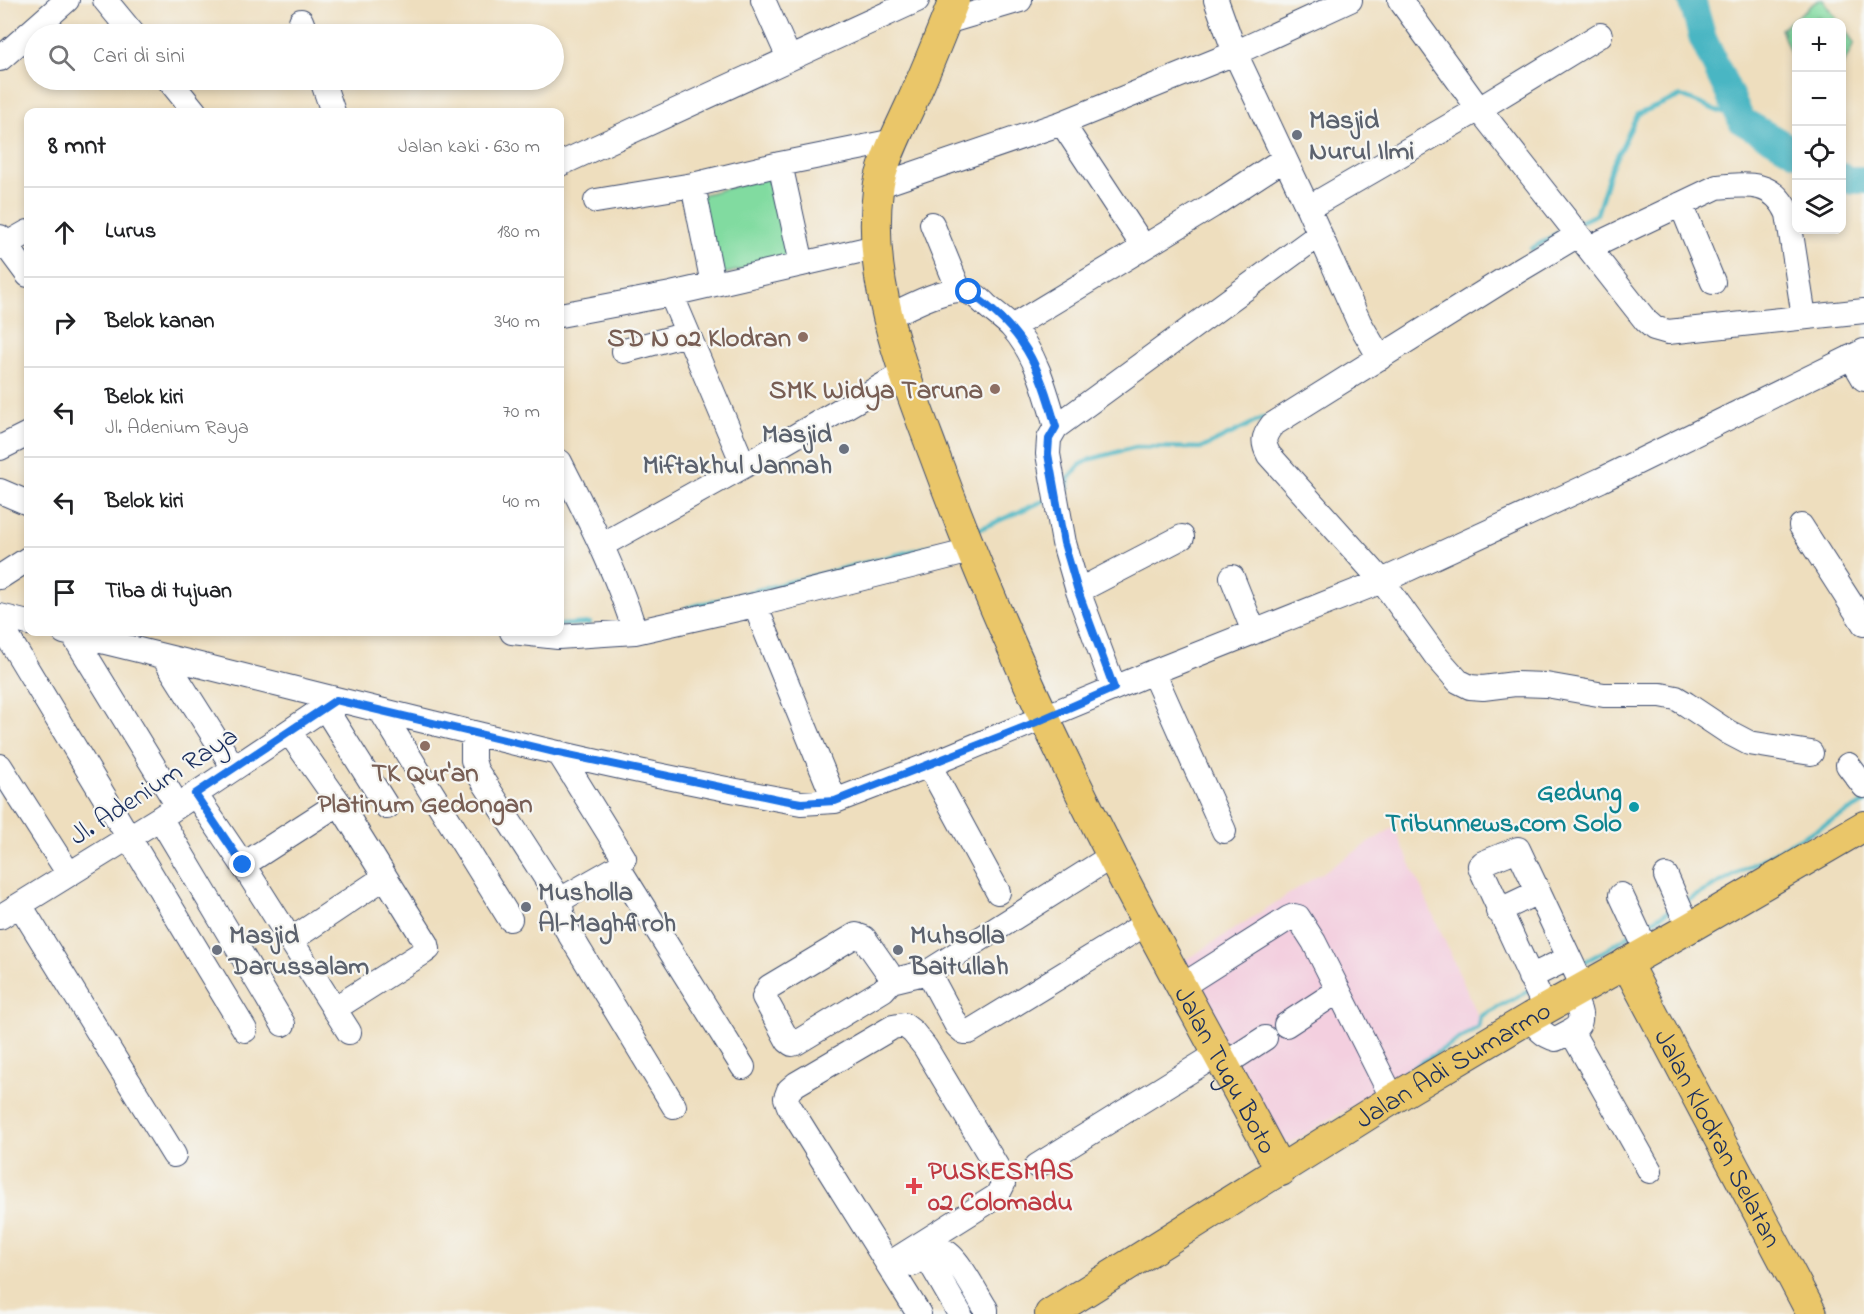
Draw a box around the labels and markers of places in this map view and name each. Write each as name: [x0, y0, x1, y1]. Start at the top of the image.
place label: Masjid Nurul Ilmi: [1309, 102, 1414, 172]
marker: Masjid Nurul Ilmi: [1290, 128, 1304, 142]
place label: SD N 02 Klodran: [607, 320, 791, 359]
marker: SD N 02 Klodran: [796, 330, 810, 344]
place label: SMK Widya Taruna: [769, 372, 983, 411]
marker: SMK Widya Taruna: [988, 382, 1002, 396]
place label: Masjid Miftakhul Jannah: [643, 416, 833, 486]
marker: Masjid Miftakhul Jannah: [837, 442, 851, 456]
marker: TK Qur'an Platinum Gedongan: [418, 739, 432, 753]
place label: TK Qur'an Platinum Gedongan: [317, 755, 533, 826]
place label: Gedung Tribunnews.com Solo: [1385, 774, 1622, 844]
marker: Gedung Tribunnews.com Solo: [1627, 800, 1641, 814]
place label: Musholla Al-Maghfiroh: [538, 874, 676, 945]
marker: Musholla Al-Maghfiroh: [519, 900, 533, 914]
place label: Masjid Darussalam: [227, 917, 369, 987]
place label: Muhsolla Baitullah: [908, 917, 1009, 987]
marker: Masjid Darussalam: [210, 943, 224, 957]
marker: Muhsolla Baitullah: [891, 943, 905, 957]
place label: PUSKESMAS 02 Colomadu: [928, 1153, 1074, 1223]
marker: PUSKESMAS 02 Colomadu: [905, 1177, 923, 1195]

